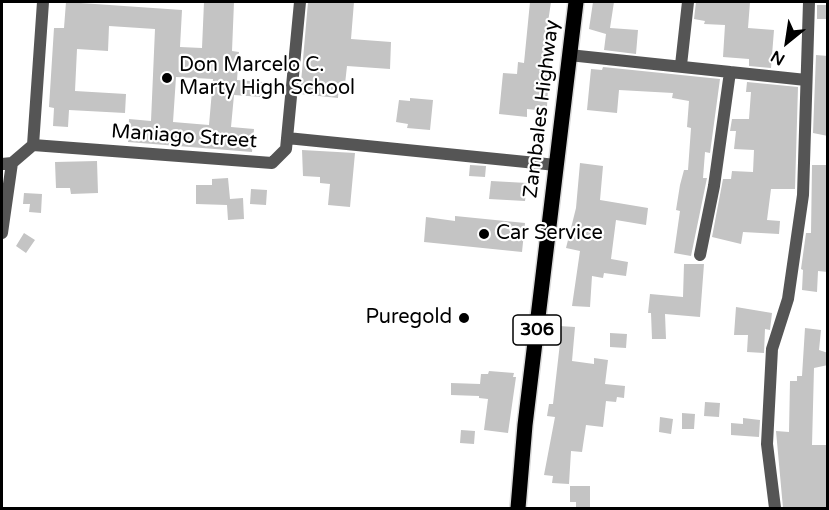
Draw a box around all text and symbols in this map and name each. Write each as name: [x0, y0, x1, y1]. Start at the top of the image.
north arrow: [757, 12, 817, 72]
street label: Zambales Highway: [519, 19, 565, 199]
text: N: [767, 46, 789, 69]
place label: Don Marcelo C. Marty High School: [179, 54, 355, 101]
marker: Don Marcelo C. Marty High School: [160, 71, 174, 85]
street label: Maniago Street: [110, 120, 258, 154]
place label: Car Service: [496, 222, 603, 246]
marker: Car Service: [477, 227, 491, 241]
place label: Puregold: [365, 306, 452, 330]
marker: Puregold: [457, 311, 471, 325]
road number: 306: [513, 315, 561, 345]

